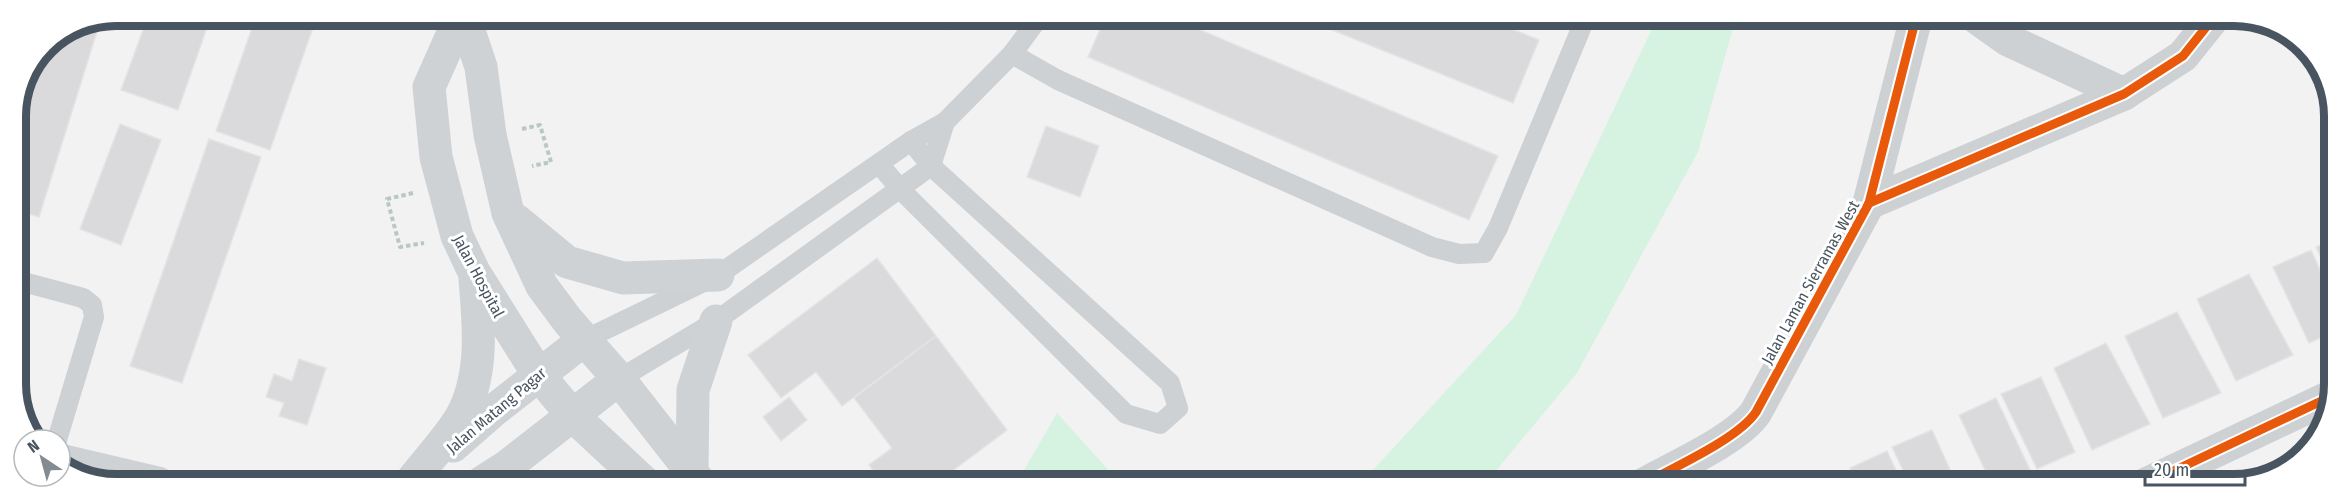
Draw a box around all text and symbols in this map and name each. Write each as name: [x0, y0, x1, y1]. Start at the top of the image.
street label: Jalan Laman Sierramas West: [1757, 196, 1864, 367]
street label: Jalan Hospital: [449, 232, 508, 321]
street label: Jalan Matang Pagar: [443, 363, 550, 458]
north arrow: [12, 428, 72, 488]
text: N: [24, 436, 43, 457]
scale bar: [2145, 449, 2246, 487]
text: 20 m: [2154, 459, 2189, 481]

